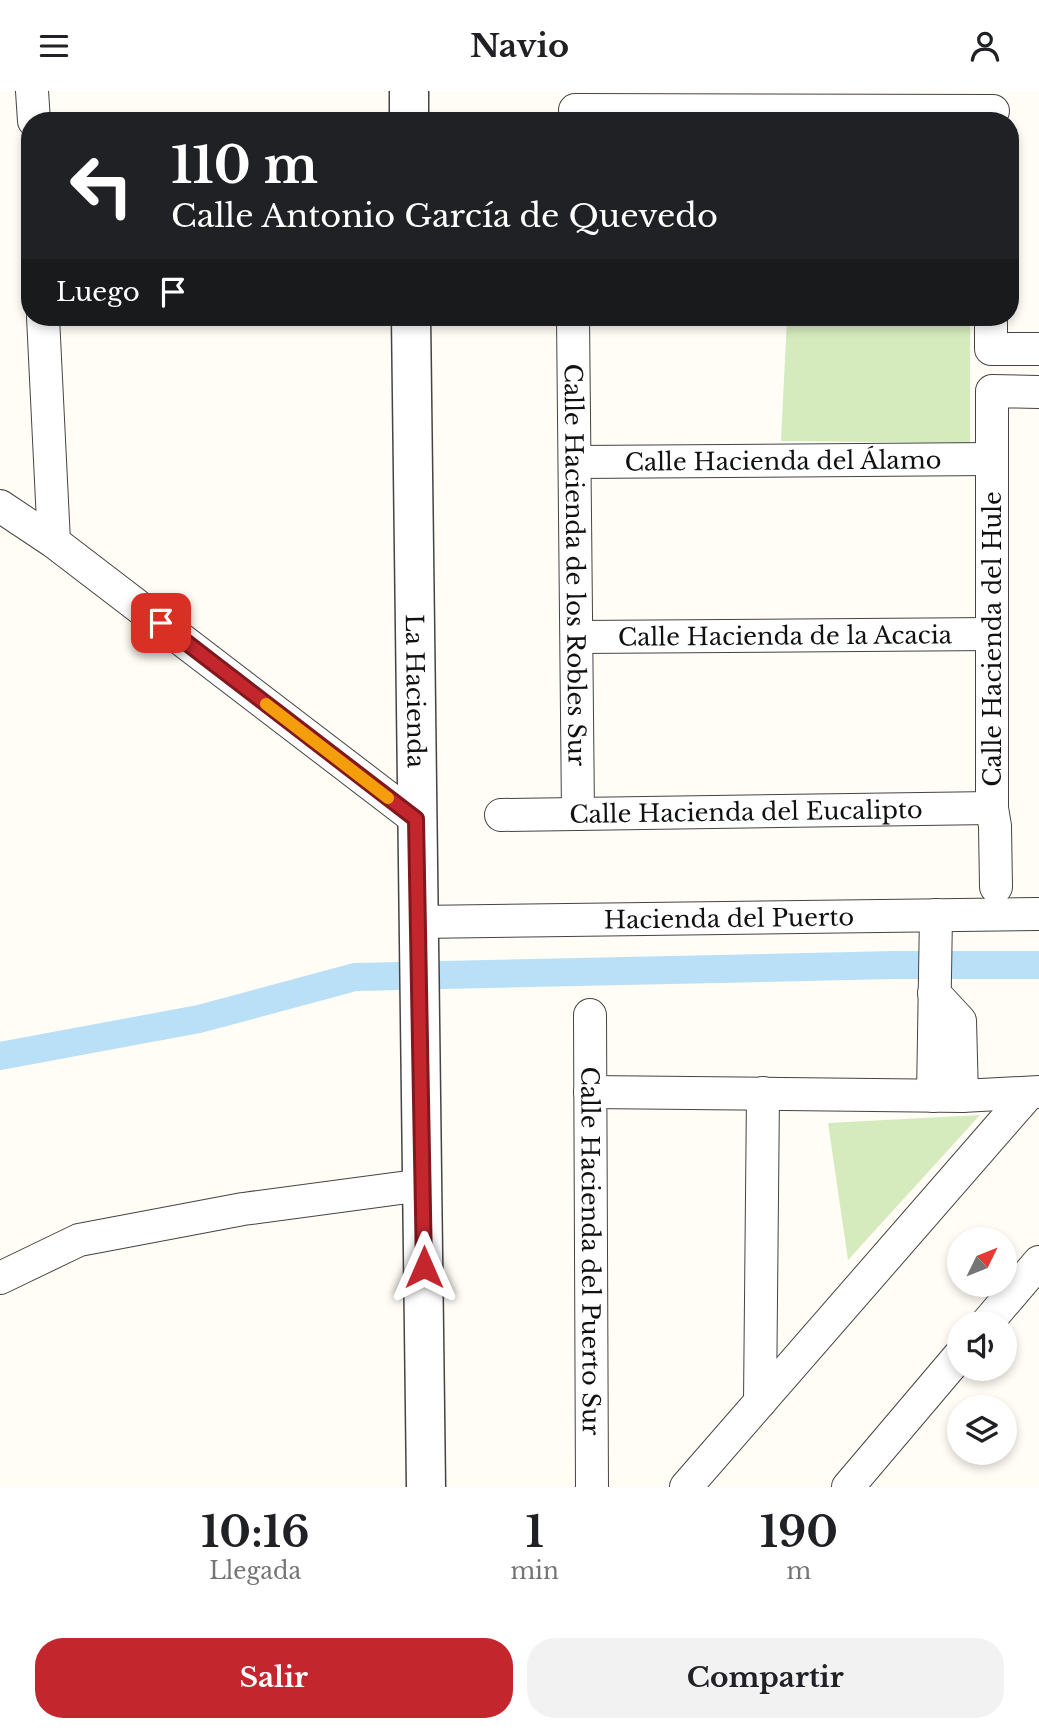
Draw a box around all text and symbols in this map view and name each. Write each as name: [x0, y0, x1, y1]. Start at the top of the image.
text: Navio: [470, 26, 569, 66]
icon: menu: [35, 27, 73, 65]
icon: person: [966, 27, 1004, 65]
text: 110 m: [171, 135, 318, 196]
icon: left: [56, 140, 147, 231]
text: Calle Antonio García de Quevedo: [171, 196, 718, 236]
icon: arrive: [154, 273, 192, 311]
text: Luego: [56, 276, 140, 308]
street label: Calle Hacienda de los Robles Sur: [559, 364, 592, 767]
street label: Calle Hacienda del Álamo: [625, 445, 941, 476]
street label: Calle Hacienda del Hule: [978, 491, 1007, 787]
pin: [131, 593, 191, 653]
icon: arrive: [142, 604, 180, 642]
street label: La Hacienda: [400, 614, 431, 769]
street label: Calle Hacienda de la Acacia: [618, 620, 953, 651]
street label: Calle Hacienda del Eucalipto: [569, 794, 923, 829]
street label: Hacienda del Puerto: [604, 902, 854, 934]
street label: Calle Hacienda del Puerto Sur: [576, 1066, 606, 1436]
north arrow: [947, 1227, 1017, 1297]
map controls: [947, 1227, 1017, 1465]
position arrow: [387, 1230, 461, 1304]
button: sound: [947, 1311, 1017, 1381]
button: layers: [947, 1395, 1017, 1465]
text: 10:16: [201, 1506, 310, 1558]
text: 1: [525, 1506, 544, 1558]
text: 190: [760, 1506, 838, 1558]
text: Llegada: [209, 1557, 301, 1585]
text: min: [510, 1557, 559, 1585]
text: m: [787, 1557, 811, 1585]
button: Salir: [35, 1638, 513, 1718]
button: Compartir: [527, 1638, 1004, 1718]

